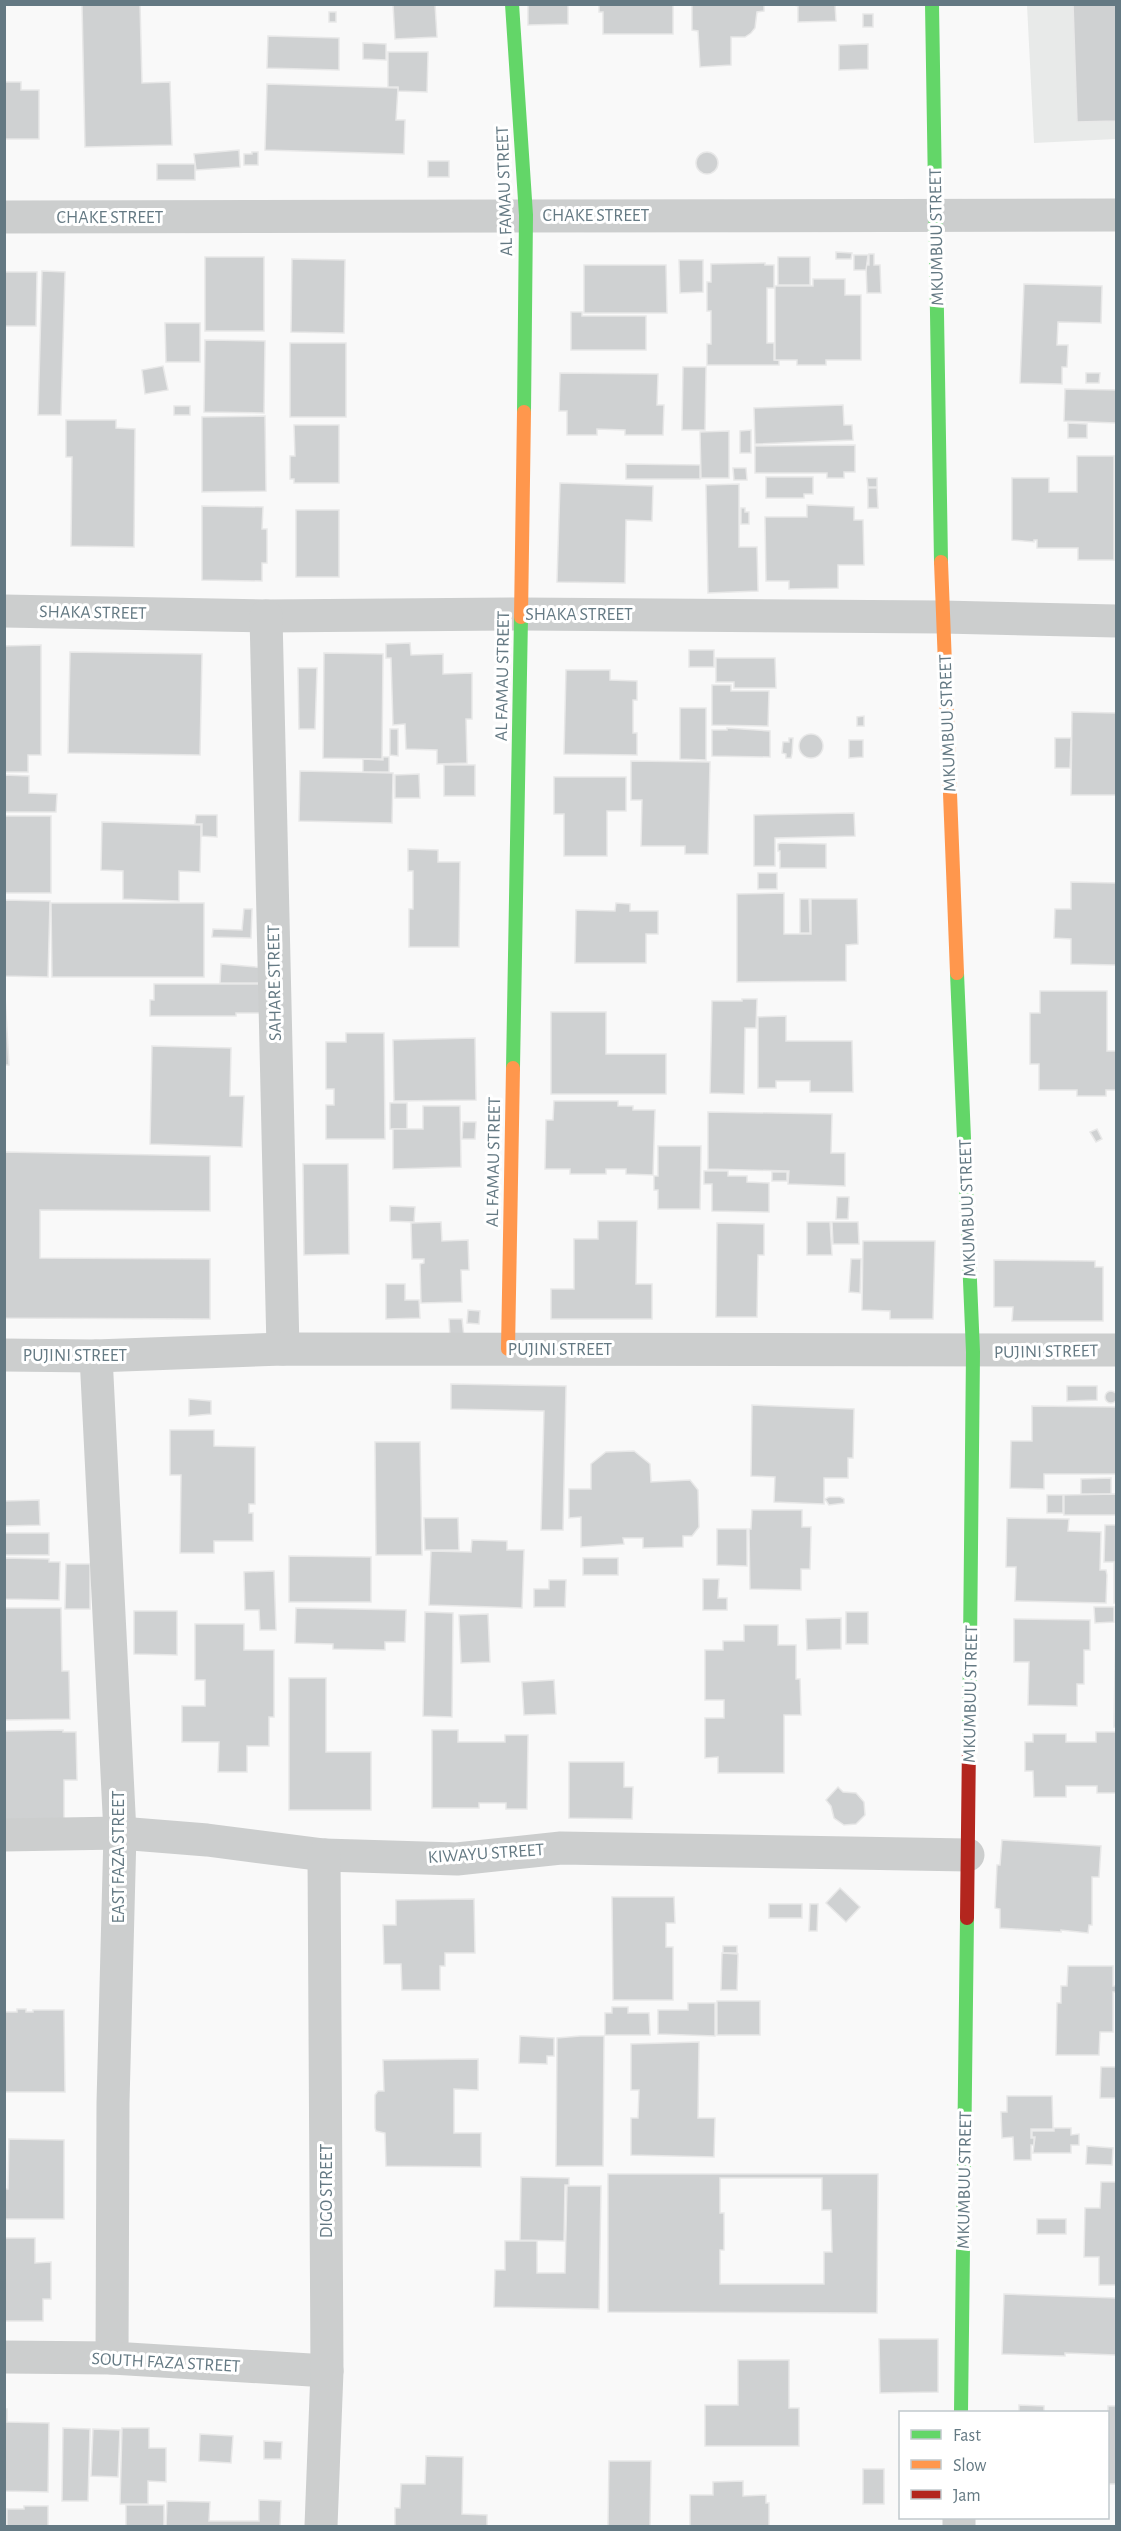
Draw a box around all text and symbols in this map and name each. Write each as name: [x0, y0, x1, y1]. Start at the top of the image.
street label: AL FAMAU STREET: [494, 125, 516, 256]
street label: MKUMBUU STREET: [927, 168, 947, 306]
street label: CHAKE STREET: [543, 207, 650, 225]
street label: CHAKE STREET: [57, 209, 164, 227]
street label: SHAKA STREET: [39, 603, 147, 623]
street label: SHAKA STREET: [525, 606, 633, 624]
street label: AL FAMAU STREET: [493, 611, 513, 741]
street label: MKUMBUU STREET: [937, 654, 959, 792]
street label: SAHARE STREET: [265, 924, 285, 1041]
street label: AL FAMAU STREET: [484, 1097, 504, 1227]
street label: MKUMBUU STREET: [957, 1139, 979, 1277]
street label: PUJINI STREET: [508, 1341, 612, 1359]
street label: PUJINI STREET: [994, 1342, 1098, 1362]
street label: PUJINI STREET: [23, 1347, 127, 1365]
street label: MKUMBUU STREET: [961, 1625, 981, 1763]
street label: EAST FAZA STREET: [110, 1790, 128, 1923]
street label: KIWAYU STREET: [427, 1841, 545, 1867]
street label: MKUMBUU STREET: [955, 2111, 975, 2249]
street label: DIGO STREET: [318, 2144, 336, 2238]
street label: SOUTH FAZA STREET: [91, 2350, 241, 2376]
legend: [899, 2411, 1109, 2519]
text: Fast: [953, 2427, 981, 2445]
text: Slow: [953, 2457, 986, 2475]
text: Jam: [953, 2487, 981, 2505]

